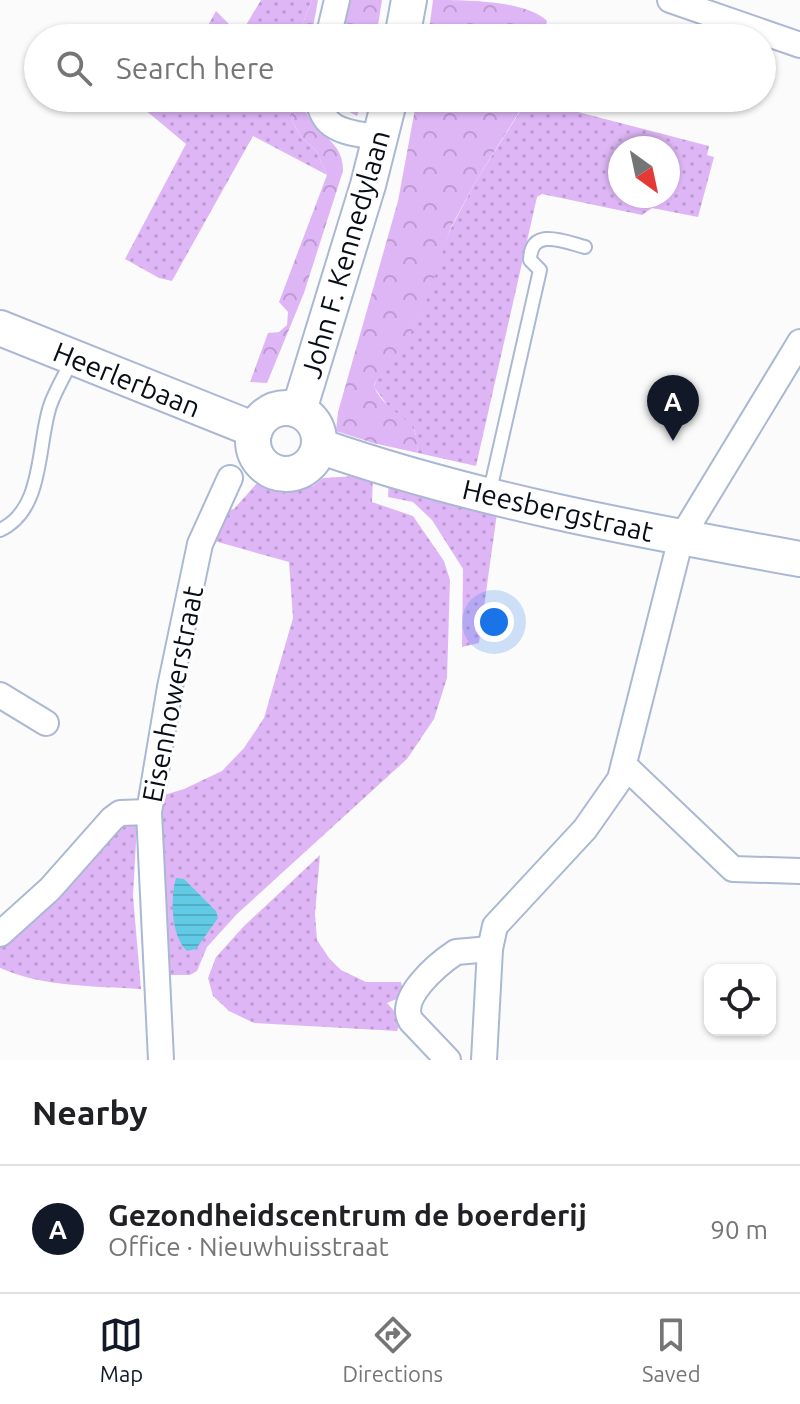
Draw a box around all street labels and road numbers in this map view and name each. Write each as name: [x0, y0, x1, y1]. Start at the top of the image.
street label: John F. Kennedylaan: [295, 126, 395, 382]
street label: Heerlerbaan: [49, 335, 205, 423]
street label: Heesbergstraat: [460, 473, 656, 547]
street label: Eisenhowerstraat: [136, 583, 208, 805]

